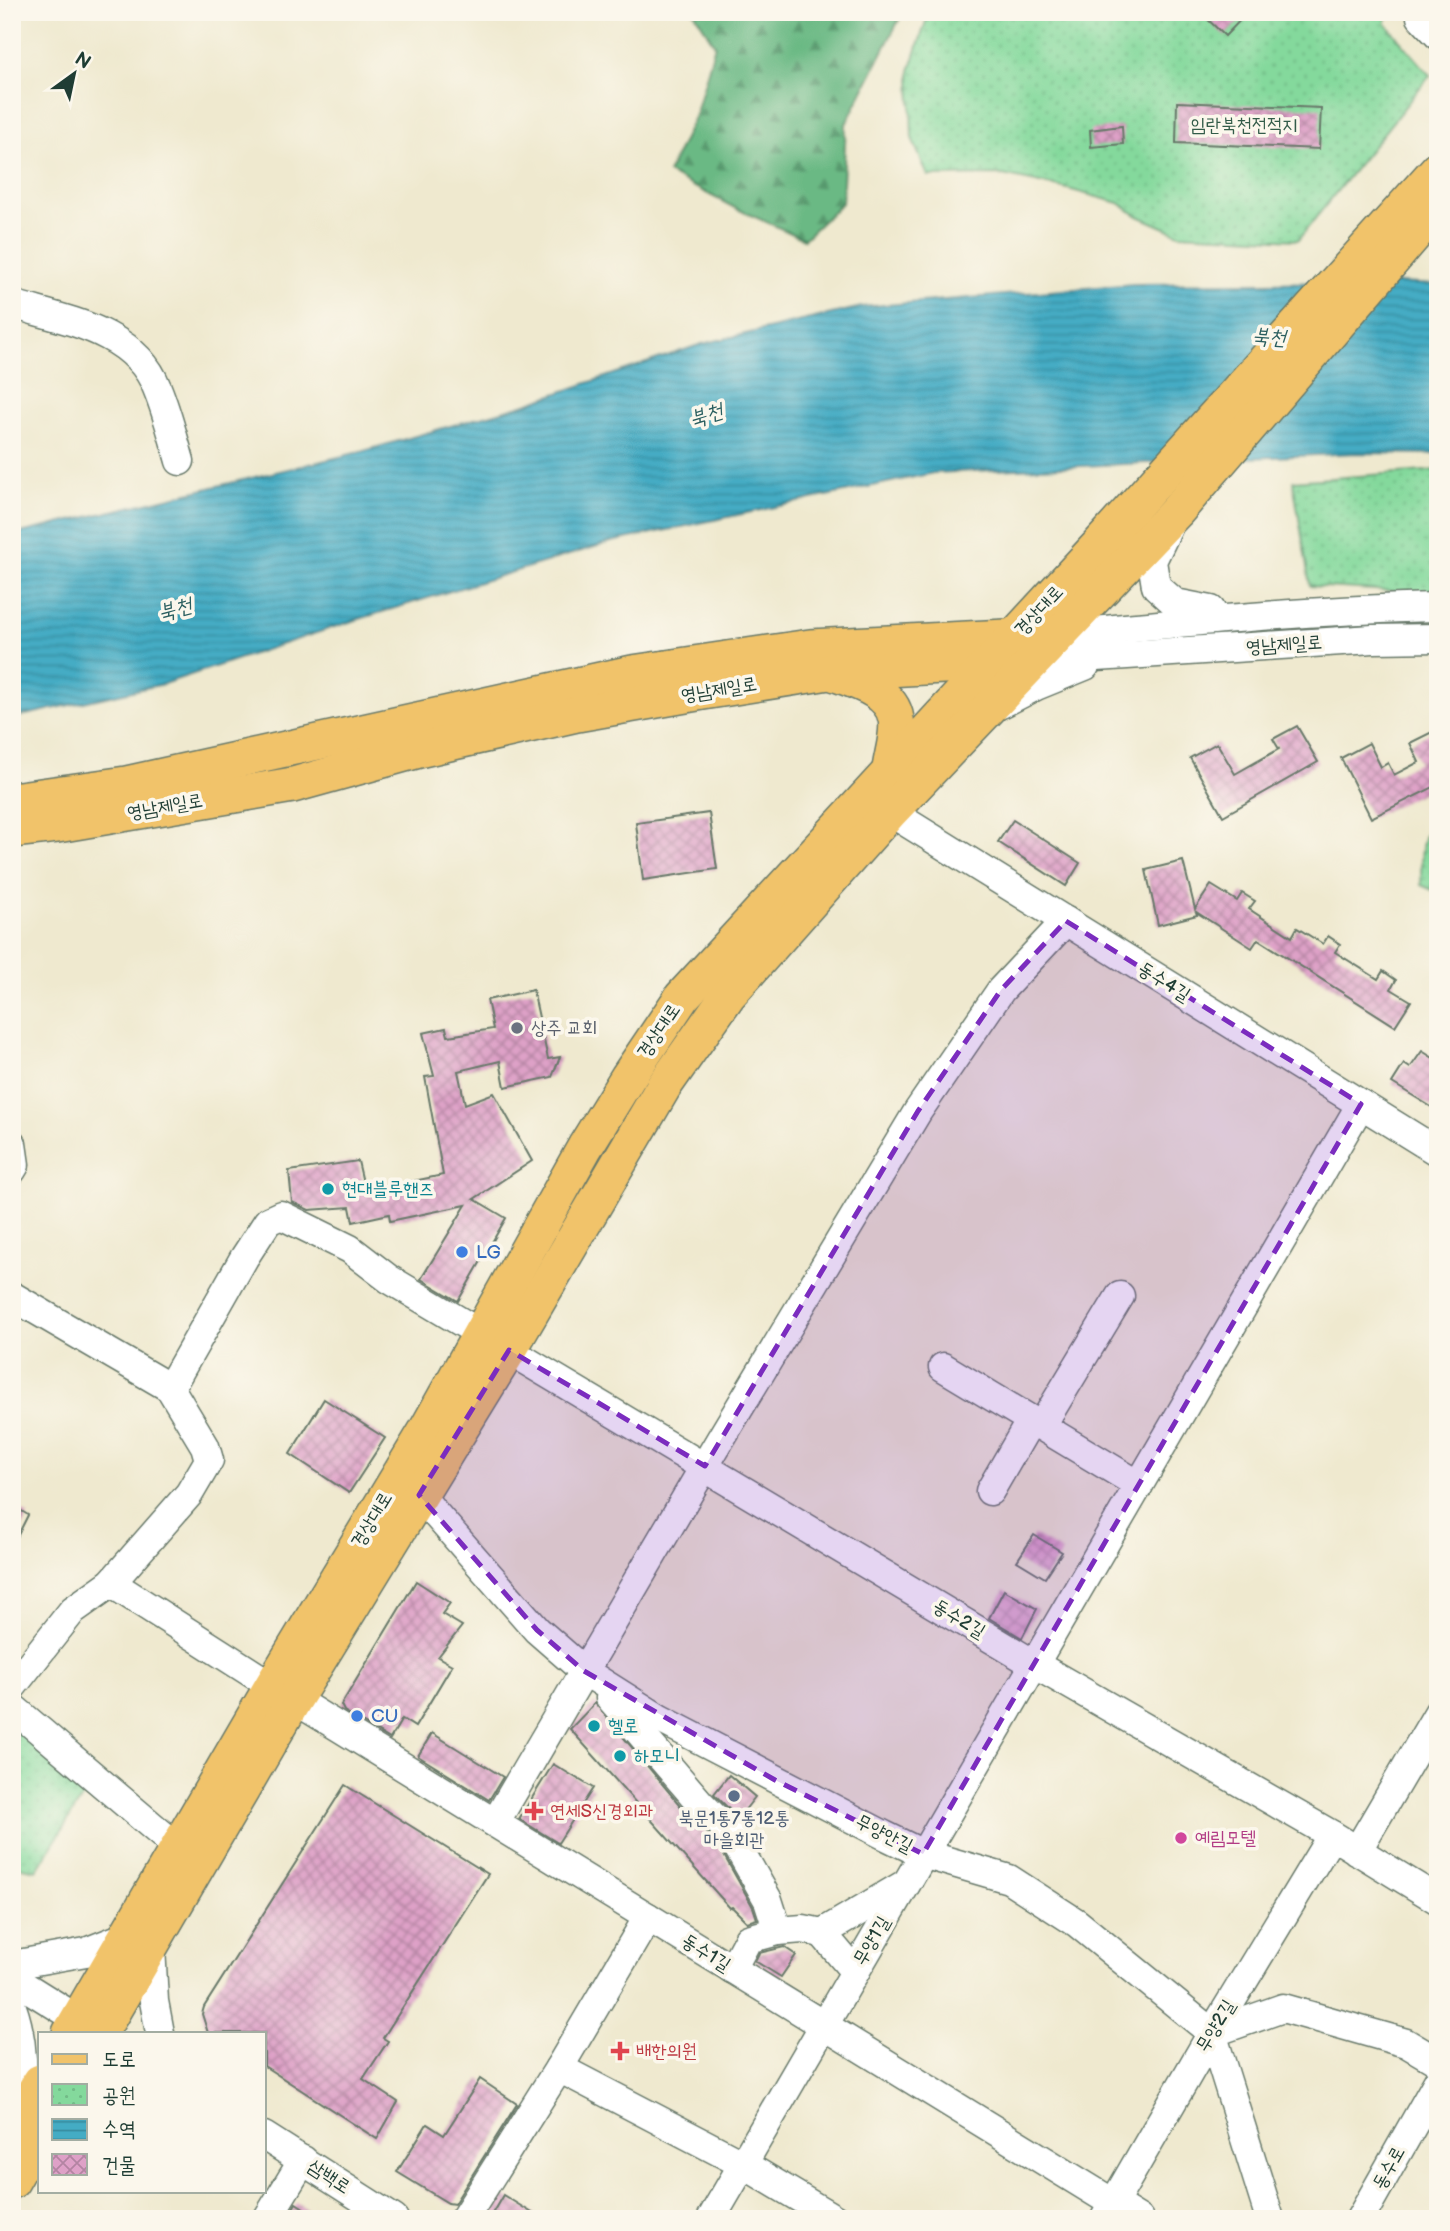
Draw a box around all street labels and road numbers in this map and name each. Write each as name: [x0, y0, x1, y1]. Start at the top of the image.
street label: 경상대로: [1010, 581, 1068, 641]
street label: 영남제일로: [1245, 631, 1323, 659]
street label: 영남제일로: [679, 673, 759, 707]
street label: 영남제일로: [125, 789, 205, 825]
street label: 동수4길: [1134, 957, 1194, 1007]
street label: 경상대로: [632, 999, 686, 1063]
street label: 경상대로: [346, 1488, 398, 1552]
street label: 동수2길: [929, 1594, 989, 1644]
street label: 무양안길: [852, 1810, 916, 1858]
street label: 무양1길: [849, 1912, 895, 1970]
street label: 동수1길: [677, 1929, 735, 1977]
street label: 무양2길: [1191, 1996, 1241, 2056]
street label: 동수로: [1368, 2142, 1410, 2194]
street label: 삼백로: [303, 2155, 355, 2199]

